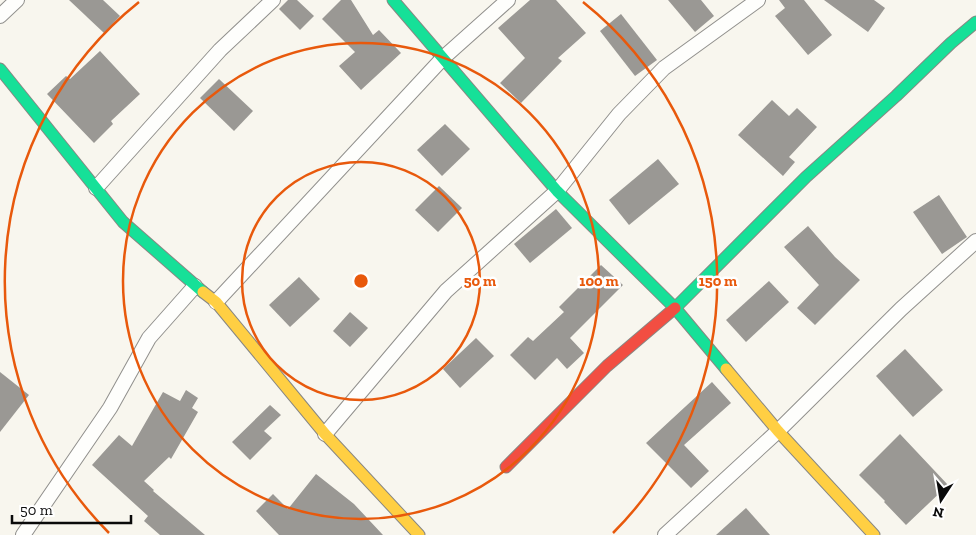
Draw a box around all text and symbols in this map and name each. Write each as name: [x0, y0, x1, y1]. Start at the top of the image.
centre of rings: [352, 272, 370, 290]
text: 50 m: [464, 272, 496, 290]
text: 100 m: [579, 272, 619, 290]
text: 150 m: [699, 272, 737, 290]
north arrow: [916, 475, 966, 525]
scale bar: [12, 492, 131, 524]
text: 50 m: [20, 501, 53, 519]
text: N: [931, 503, 945, 522]

